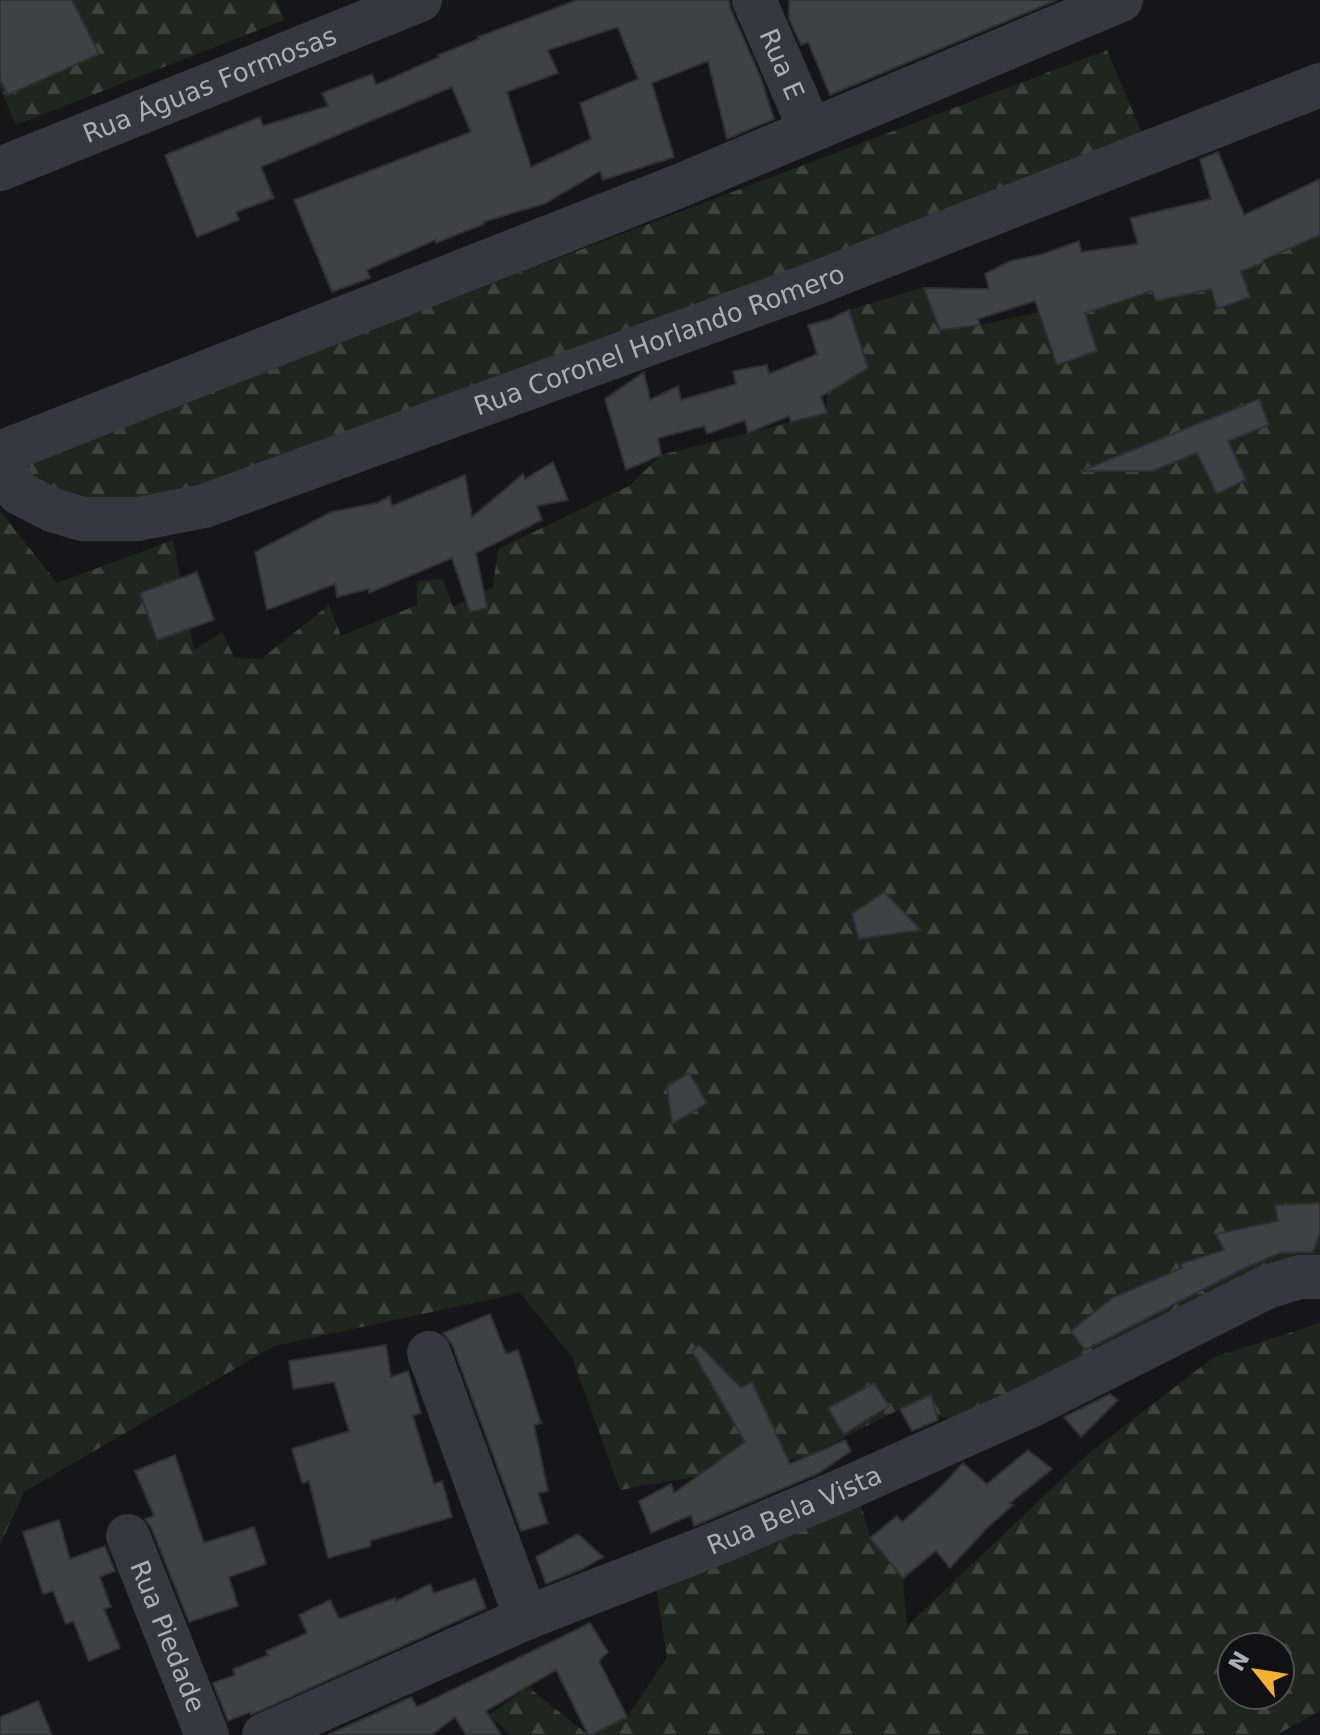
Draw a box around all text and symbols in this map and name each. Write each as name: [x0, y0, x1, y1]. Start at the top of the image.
street label: Rua Águas Formosas: [79, 20, 341, 149]
street label: Rua E: [753, 24, 810, 104]
street label: Rua Coronel Horlando Romero: [470, 258, 849, 421]
street label: Rua Bela Vista: [702, 1460, 886, 1561]
street label: Rua Piedade: [124, 1556, 211, 1717]
north arrow: [1216, 1631, 1296, 1711]
text: N: [1224, 1647, 1255, 1675]

